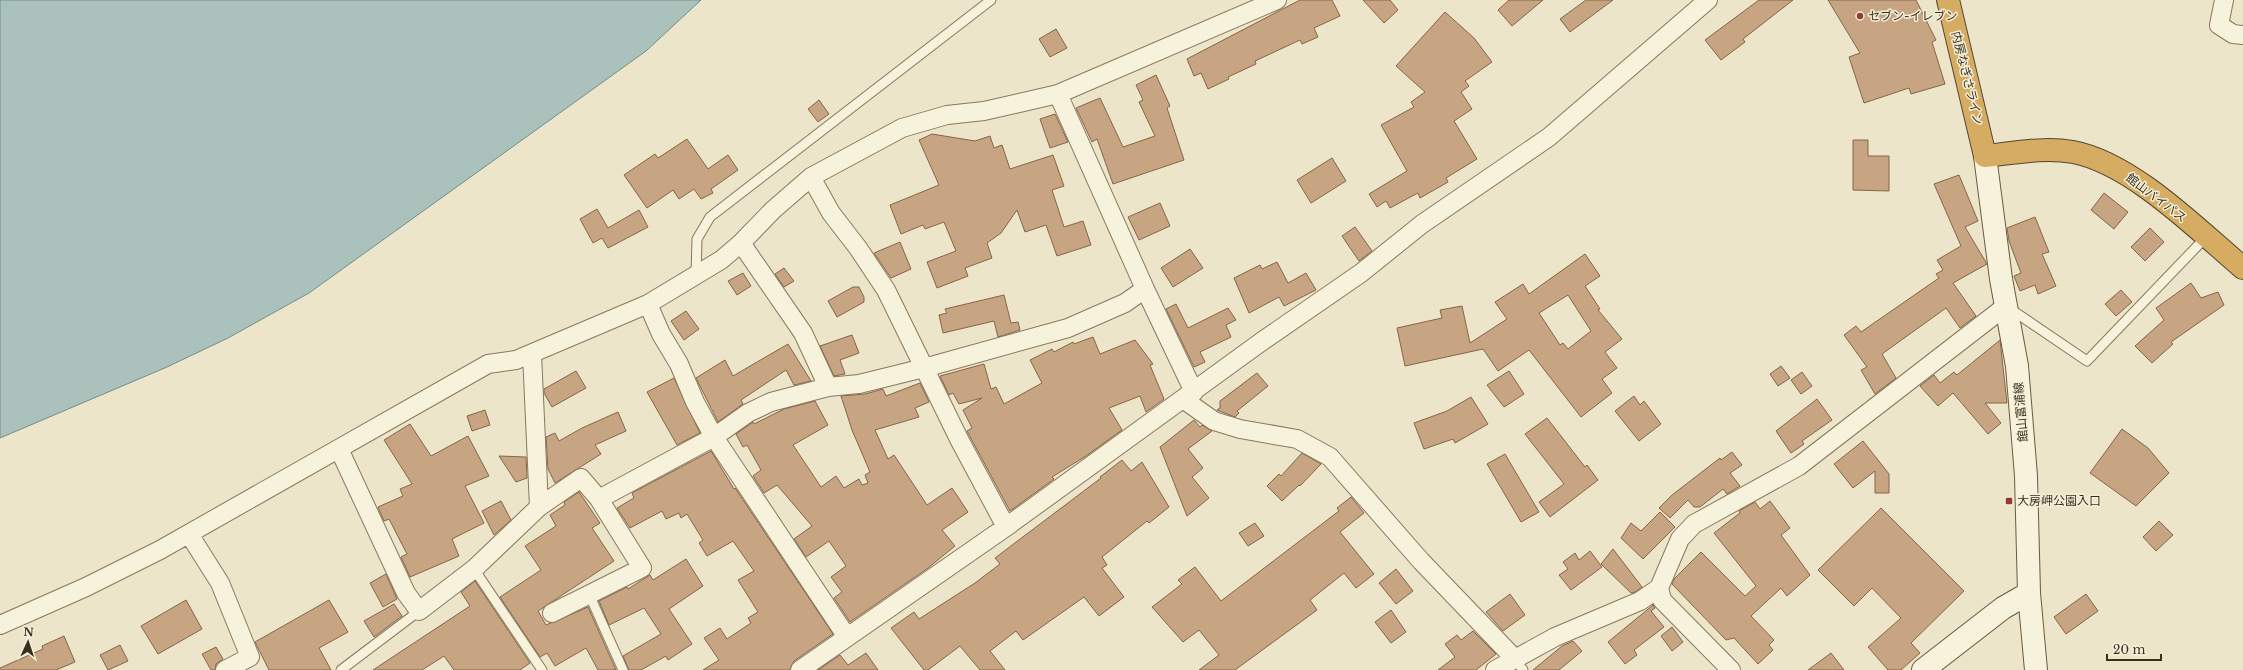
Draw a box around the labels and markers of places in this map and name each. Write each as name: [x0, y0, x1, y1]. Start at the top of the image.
place label: セブン-イレブン: [1868, 8, 1958, 23]
marker: セブン-イレブン: [1855, 11, 1865, 21]
place label: 大房岬公園入口: [2017, 493, 2101, 508]
marker: 大房岬公園入口: [2004, 496, 2014, 506]

